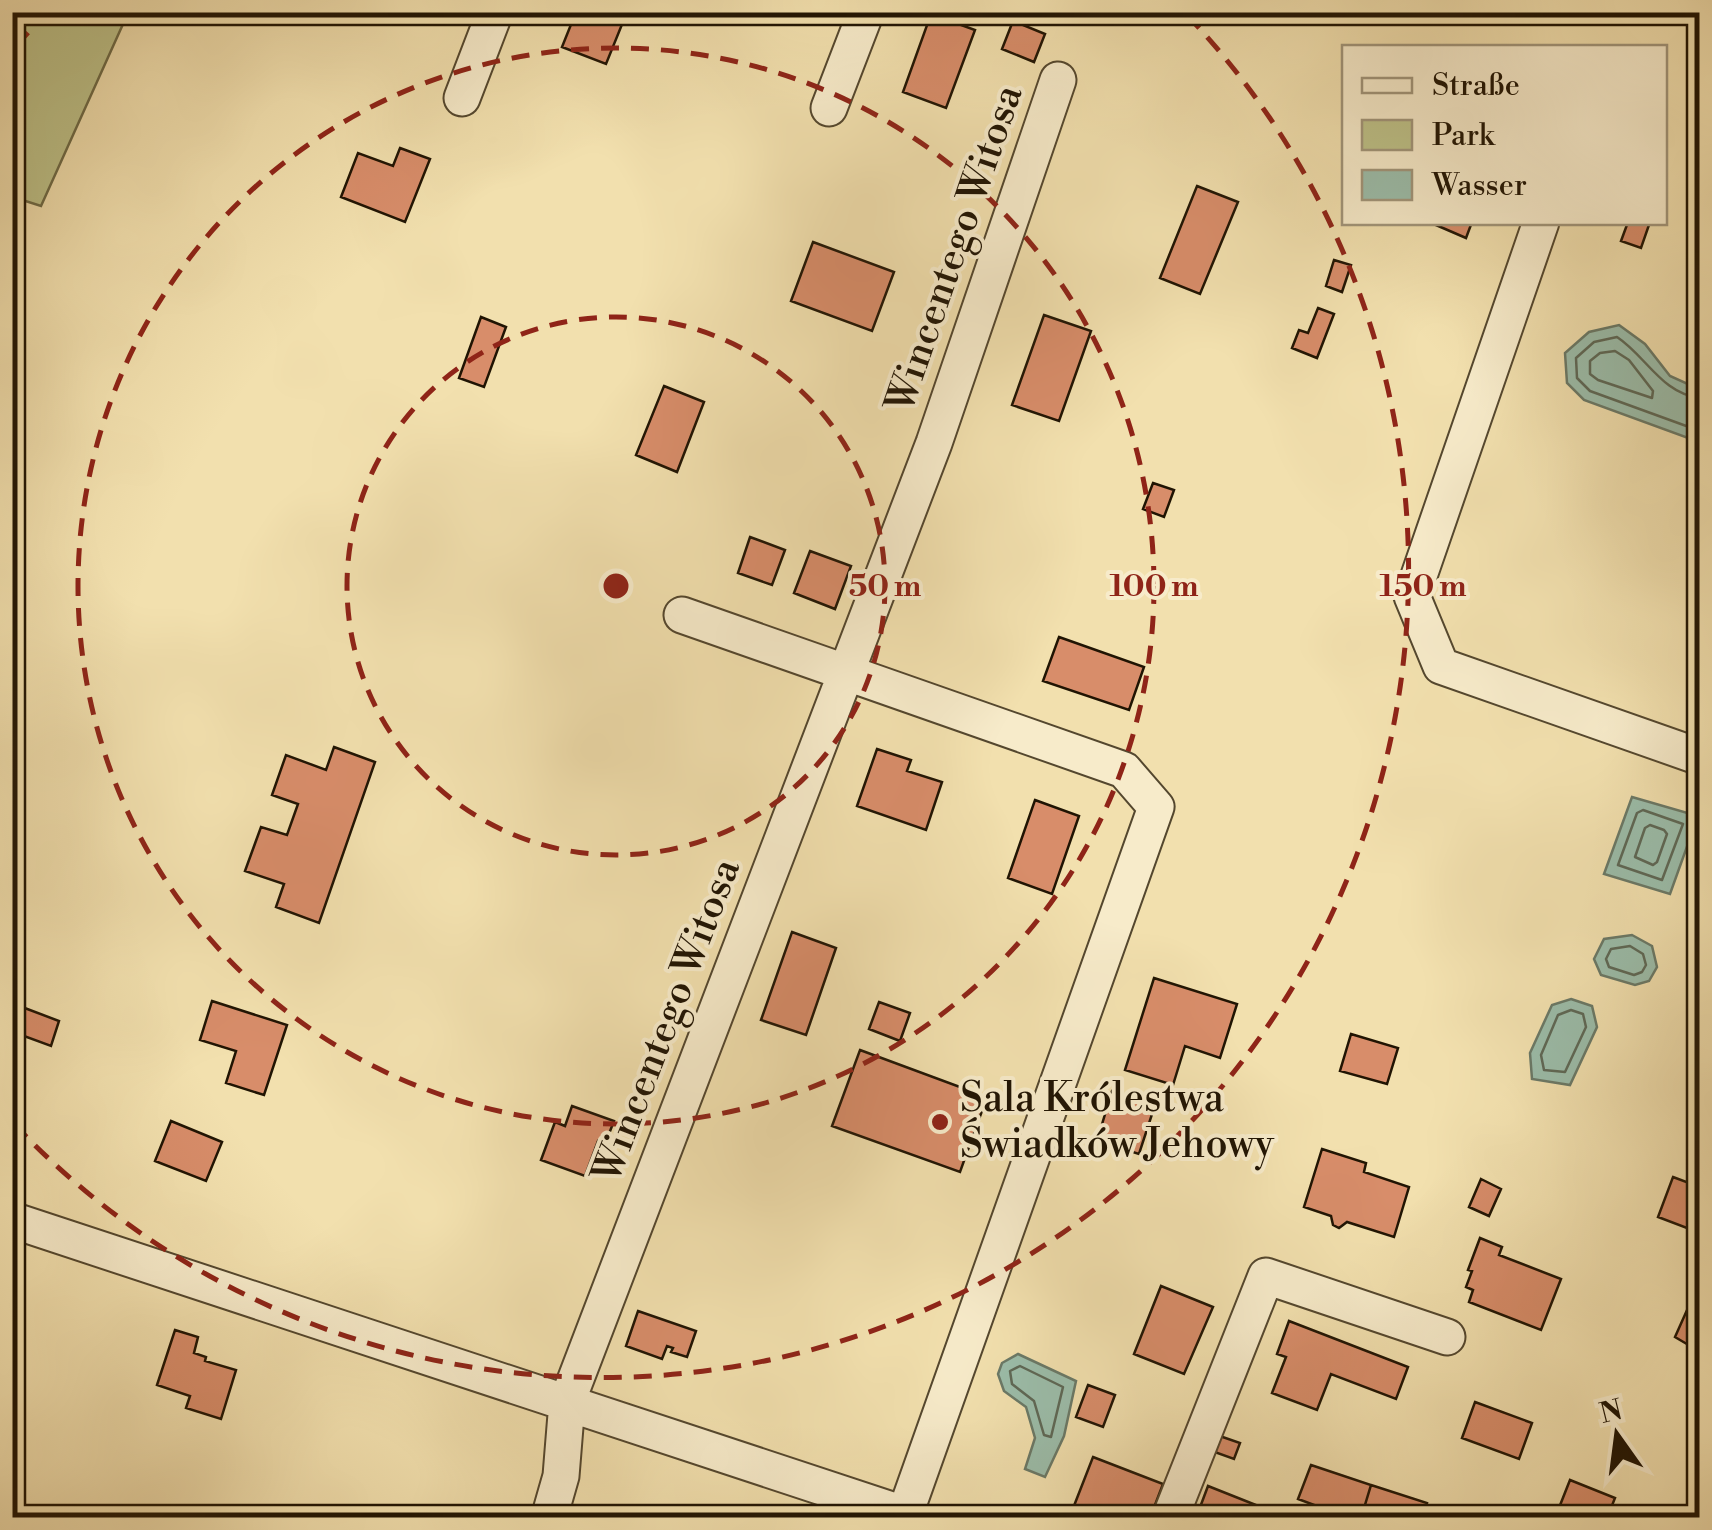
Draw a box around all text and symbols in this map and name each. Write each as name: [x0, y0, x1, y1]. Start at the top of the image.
legend: [1342, 45, 1667, 225]
text: Straße: [1432, 67, 1520, 105]
street label: Wincentego Witosa: [875, 78, 1036, 422]
text: Park: [1432, 117, 1496, 155]
text: Wasser: [1431, 167, 1527, 205]
centre of rings: [598, 568, 634, 604]
text: 50 m: [849, 568, 921, 606]
text: 100 m: [1109, 568, 1199, 606]
text: 150 m: [1380, 568, 1466, 606]
street label: Wincentego Witosa: [581, 851, 753, 1192]
place label: Sala Królestwa Świadków Jehowy: [960, 1074, 1274, 1171]
marker: Sala Królestwa Świadków Jehowy: [929, 1111, 951, 1133]
north arrow: [1567, 1385, 1667, 1485]
text: N: [1596, 1393, 1626, 1432]

